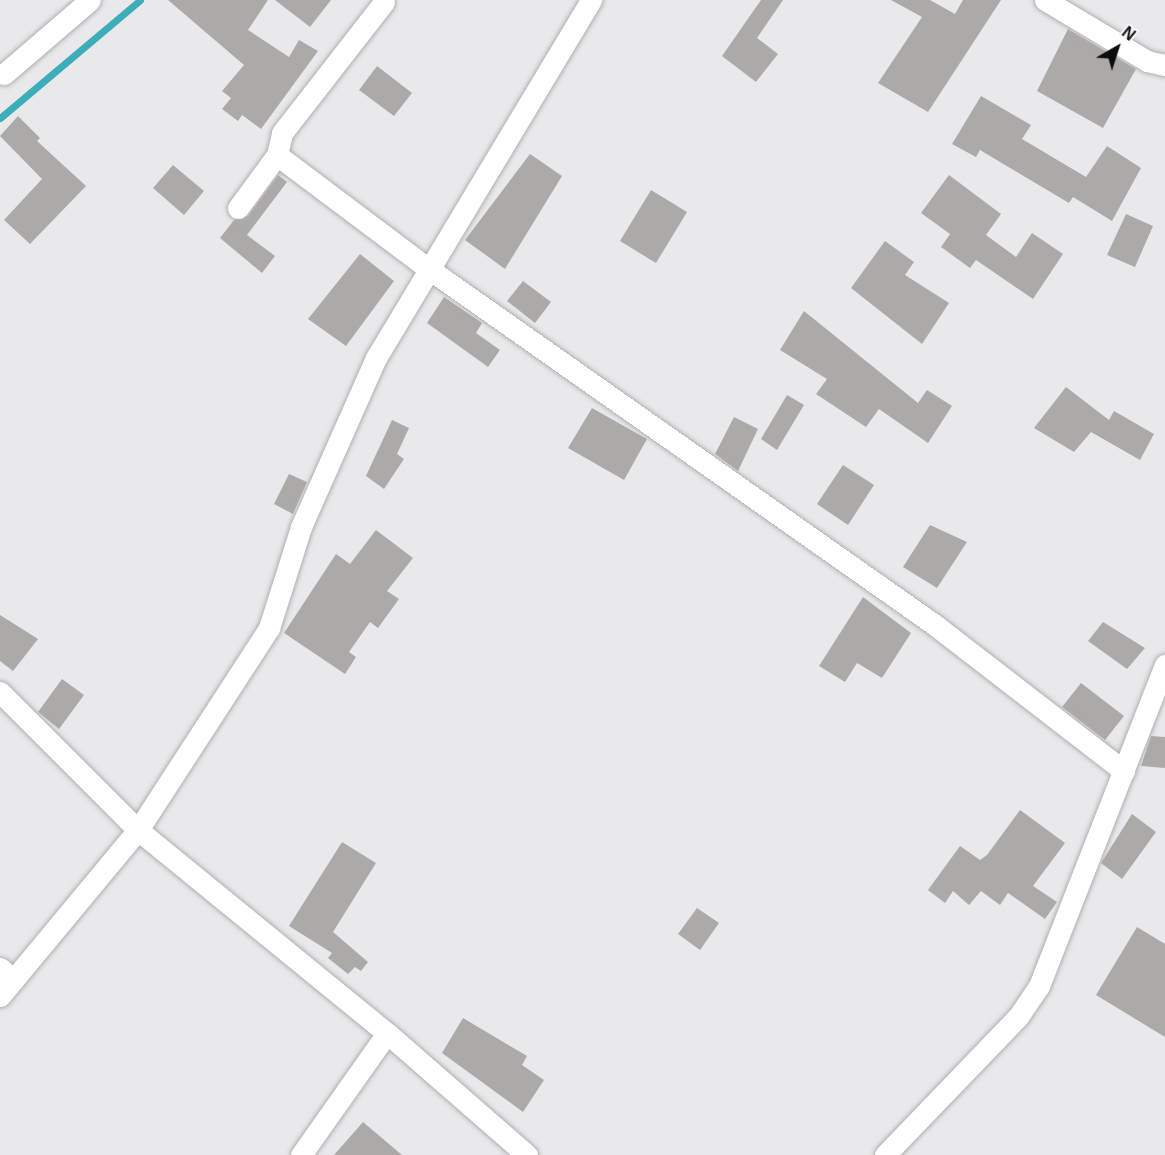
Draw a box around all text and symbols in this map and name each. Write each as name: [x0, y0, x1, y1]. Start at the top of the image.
north arrow: [1087, 18, 1147, 78]
text: N: [1119, 23, 1138, 44]

